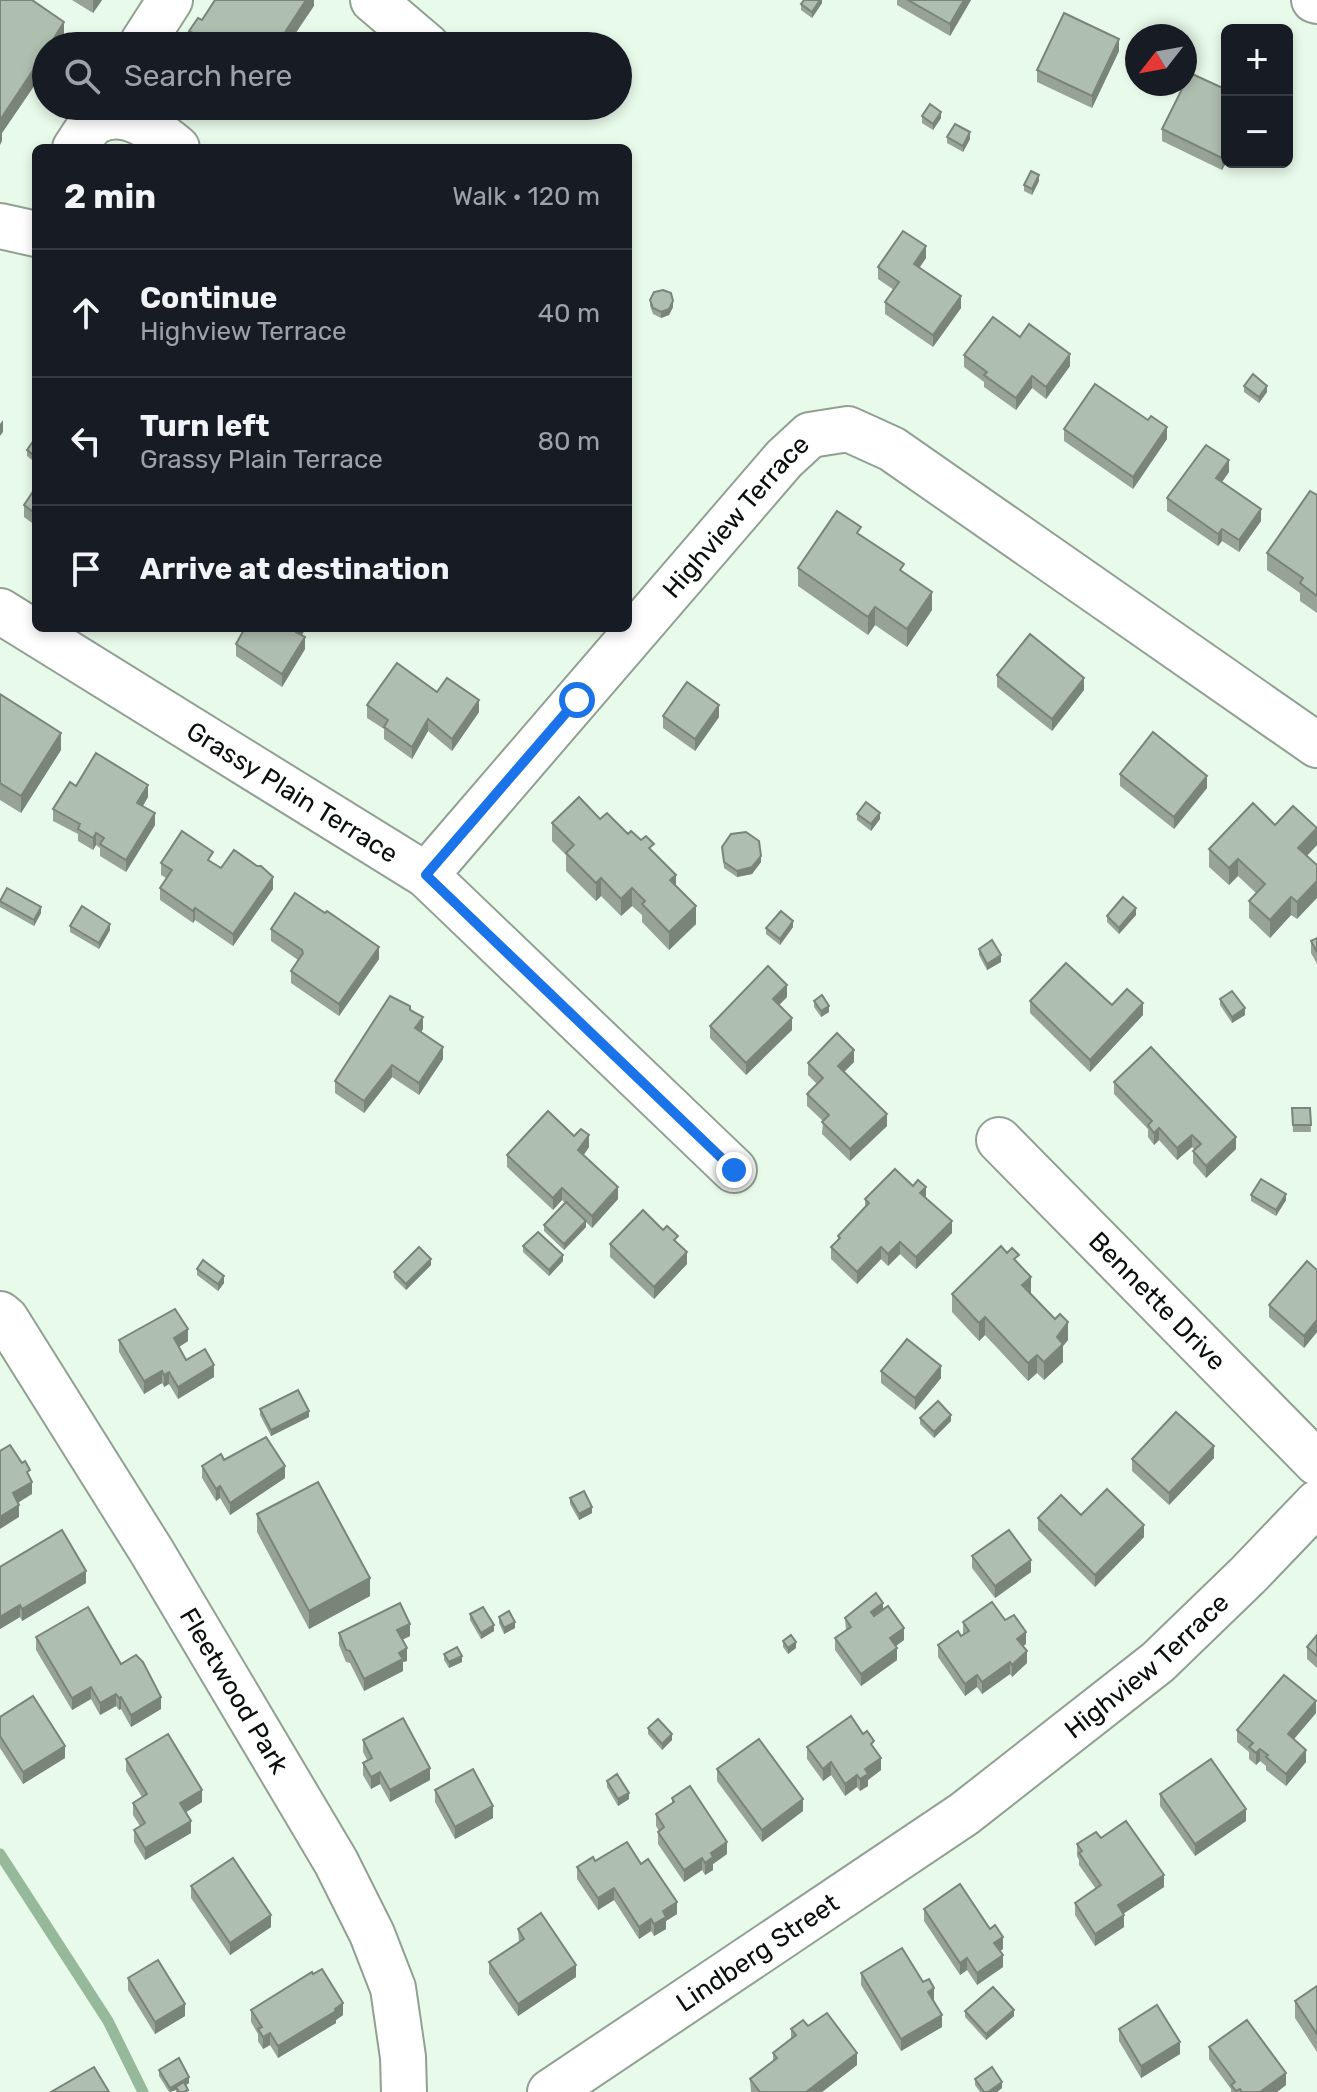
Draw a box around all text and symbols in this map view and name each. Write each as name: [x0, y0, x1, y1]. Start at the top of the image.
north arrow: [1125, 24, 1197, 96]
map controls: [1221, 24, 1293, 168]
button: +: [1221, 24, 1293, 96]
search box: [32, 32, 632, 120]
icon: search: [60, 54, 104, 98]
text: Search here: [124, 58, 292, 94]
button: −: [1221, 96, 1293, 168]
text: 2 min: [64, 176, 156, 217]
text: Walk · 120 m: [452, 181, 600, 212]
text: Continue: [140, 280, 277, 316]
icon: ahead: [64, 291, 108, 335]
text: 40 m: [538, 298, 600, 329]
text: Highview Terrace: [140, 316, 347, 347]
text: Turn left: [140, 408, 270, 444]
icon: left: [64, 419, 108, 463]
text: 80 m: [537, 426, 600, 457]
street label: Highview Terrace: [656, 428, 815, 604]
text: Grassy Plain Terrace: [140, 444, 383, 475]
icon: arrive: [64, 547, 108, 591]
text: Arrive at destination: [140, 551, 450, 587]
route start: [559, 682, 595, 718]
street label: Grassy Plain Terrace: [181, 715, 404, 869]
route end: [716, 1152, 752, 1188]
street label: Bennette Drive: [1083, 1225, 1232, 1377]
street label: Highview Terrace: [1058, 1587, 1235, 1745]
street label: Fleetwood Park: [173, 1602, 296, 1779]
street label: Lindberg Street: [670, 1887, 845, 2018]

